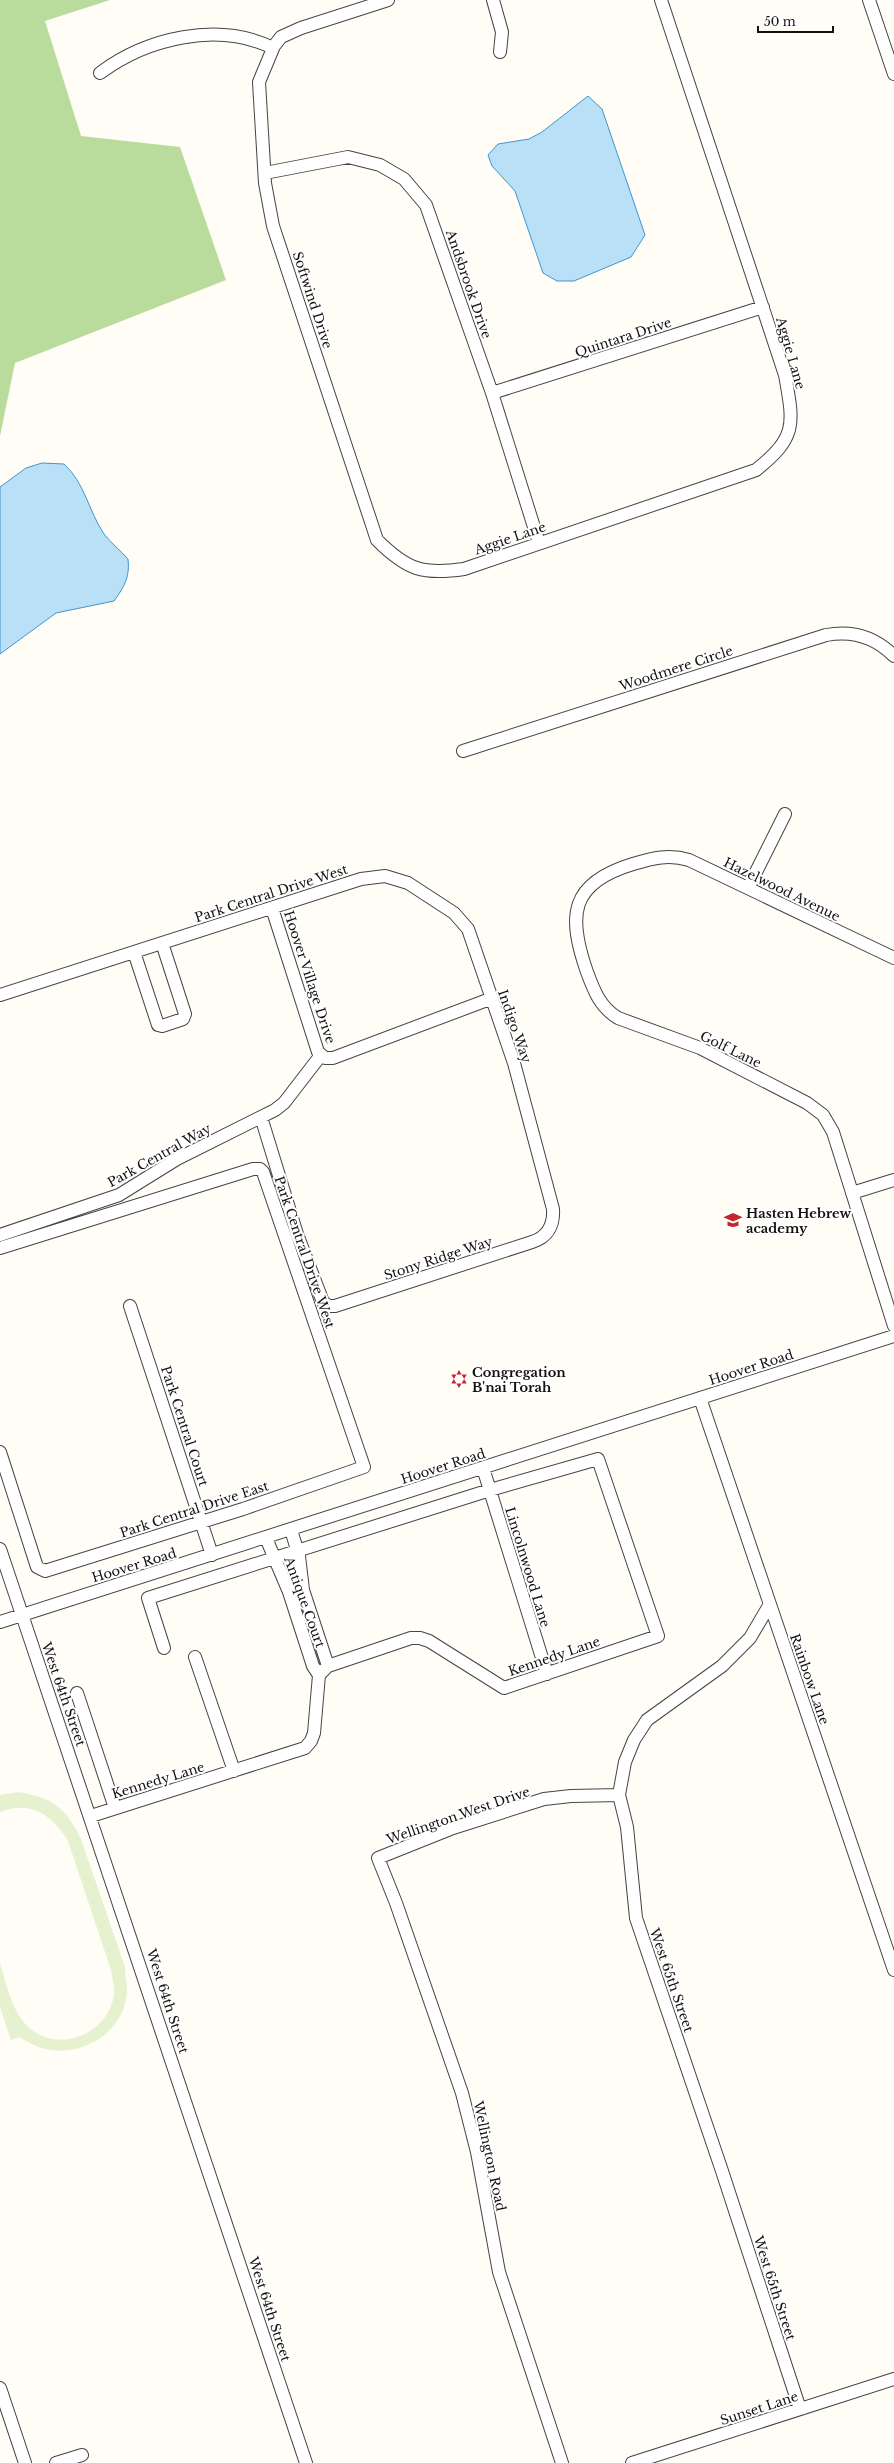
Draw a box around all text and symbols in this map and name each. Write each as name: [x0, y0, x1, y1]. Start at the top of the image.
scale bar: [758, 8, 833, 34]
text: 50 m: [764, 14, 796, 29]
street label: Andsbrook Drive: [442, 227, 495, 341]
street label: Softwind Drive: [289, 249, 336, 351]
street label: Quintara Drive: [573, 314, 674, 361]
street label: Aggie Lane: [772, 314, 809, 391]
street label: Aggie Lane: [471, 518, 548, 559]
street label: Woodmere Circle: [616, 642, 735, 695]
street label: Hazelwood Avenue: [721, 854, 843, 925]
street label: Park Central Drive West: [193, 861, 350, 926]
street label: Hoover Village Drive: [280, 909, 339, 1046]
street label: Indigo Way: [494, 987, 535, 1066]
street label: Golf Lane: [697, 1027, 764, 1072]
street label: Park Central Way: [105, 1120, 215, 1191]
street label: Park Central Drive West: [270, 1174, 339, 1331]
place label: Hasten Hebrew academy: [746, 1205, 851, 1237]
school or university icon: Hasten Hebrew academy: [723, 1210, 743, 1230]
street label: Stony Ridge Way: [382, 1233, 495, 1284]
street label: Hoover Road: [707, 1346, 796, 1389]
street label: Park Central Court: [157, 1364, 212, 1489]
place label: Congregation B'nai Torah: [472, 1364, 566, 1396]
synagogue icon: Congregation B'nai Torah: [449, 1369, 469, 1389]
street label: Hoover Road: [399, 1445, 488, 1488]
street label: Park Central Drive East: [118, 1477, 271, 1542]
street label: Lincolnwood Lane: [501, 1505, 554, 1629]
street label: Hoover Road: [90, 1544, 179, 1586]
street label: Antique Court: [280, 1553, 329, 1650]
street label: Rainbow Lane: [786, 1631, 833, 1727]
street label: Kennedy Lane: [506, 1633, 602, 1680]
street label: West 64th Street: [37, 1639, 89, 1749]
street label: Kennedy Lane: [110, 1758, 207, 1803]
street label: Wellington West Drive: [383, 1783, 532, 1848]
street label: West 65th Street: [645, 1925, 697, 2034]
street label: West 64th Street: [142, 1946, 192, 2056]
street label: Wellington Road: [469, 2099, 510, 2213]
street label: West 65th Street: [749, 2233, 799, 2343]
street label: West 64th Street: [244, 2254, 294, 2364]
street label: Sunset Lane: [718, 2388, 800, 2429]

